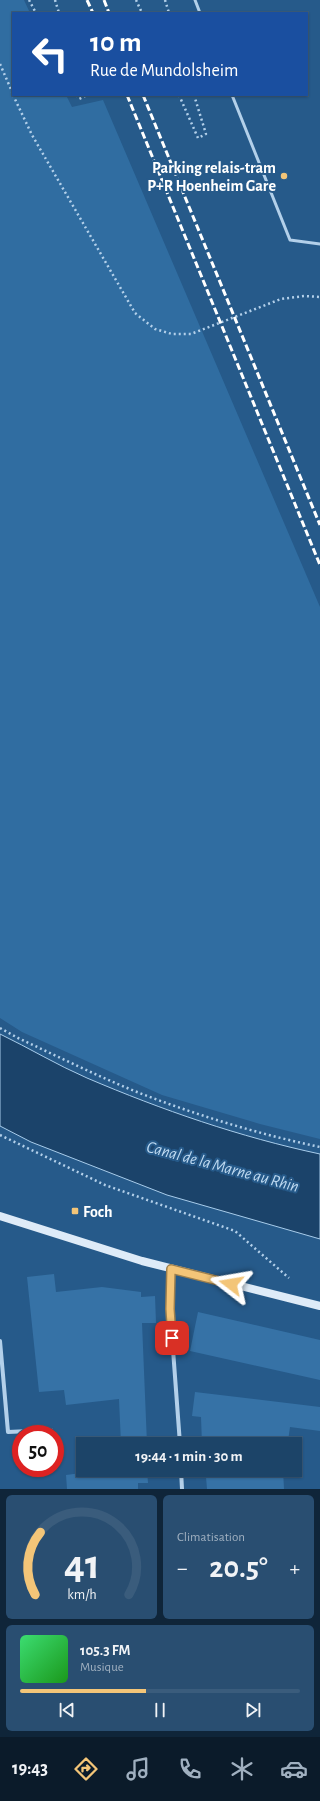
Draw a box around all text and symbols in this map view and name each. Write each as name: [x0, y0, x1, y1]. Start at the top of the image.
icon: left: [24, 28, 76, 80]
text: 10 m: [90, 29, 142, 57]
text: Rue de Mundolsheim: [90, 62, 238, 80]
place label: Parking relais-tram P+R Hoenheim Gare: [147, 160, 276, 194]
marker: Parking relais-tram P+R Hoenheim Gare: [279, 171, 289, 181]
water label: Canal de la Marne au Rhin: [145, 1138, 301, 1195]
place label: Foch: [83, 1204, 112, 1220]
marker: Foch: [70, 1206, 80, 1216]
position arrow: [210, 1263, 252, 1305]
pin: [155, 1321, 189, 1355]
icon: arrive: [161, 1327, 183, 1349]
speed limit sign: 50: [12, 1425, 64, 1477]
text: 19:44 · 1 min · 30 m: [135, 1449, 243, 1464]
text: Climatisation: [177, 1531, 245, 1544]
text: 41: [64, 1545, 99, 1586]
text: 20.5°: [209, 1553, 268, 1583]
text: −: [177, 1557, 188, 1579]
text: +: [289, 1557, 300, 1579]
text: km/h: [67, 1588, 96, 1602]
text: 105.3 FM: [80, 1643, 131, 1658]
text: Musique: [80, 1661, 124, 1674]
icon: previous: [56, 1699, 78, 1721]
icon: pause: [149, 1699, 171, 1721]
icon: next: [242, 1699, 264, 1721]
icon: directions: [72, 1755, 100, 1783]
icon: music: [124, 1755, 152, 1783]
icon: phone: [176, 1755, 204, 1783]
icon: climate: [228, 1755, 256, 1783]
icon: car: [280, 1755, 308, 1783]
text: 19:43: [12, 1760, 48, 1778]

